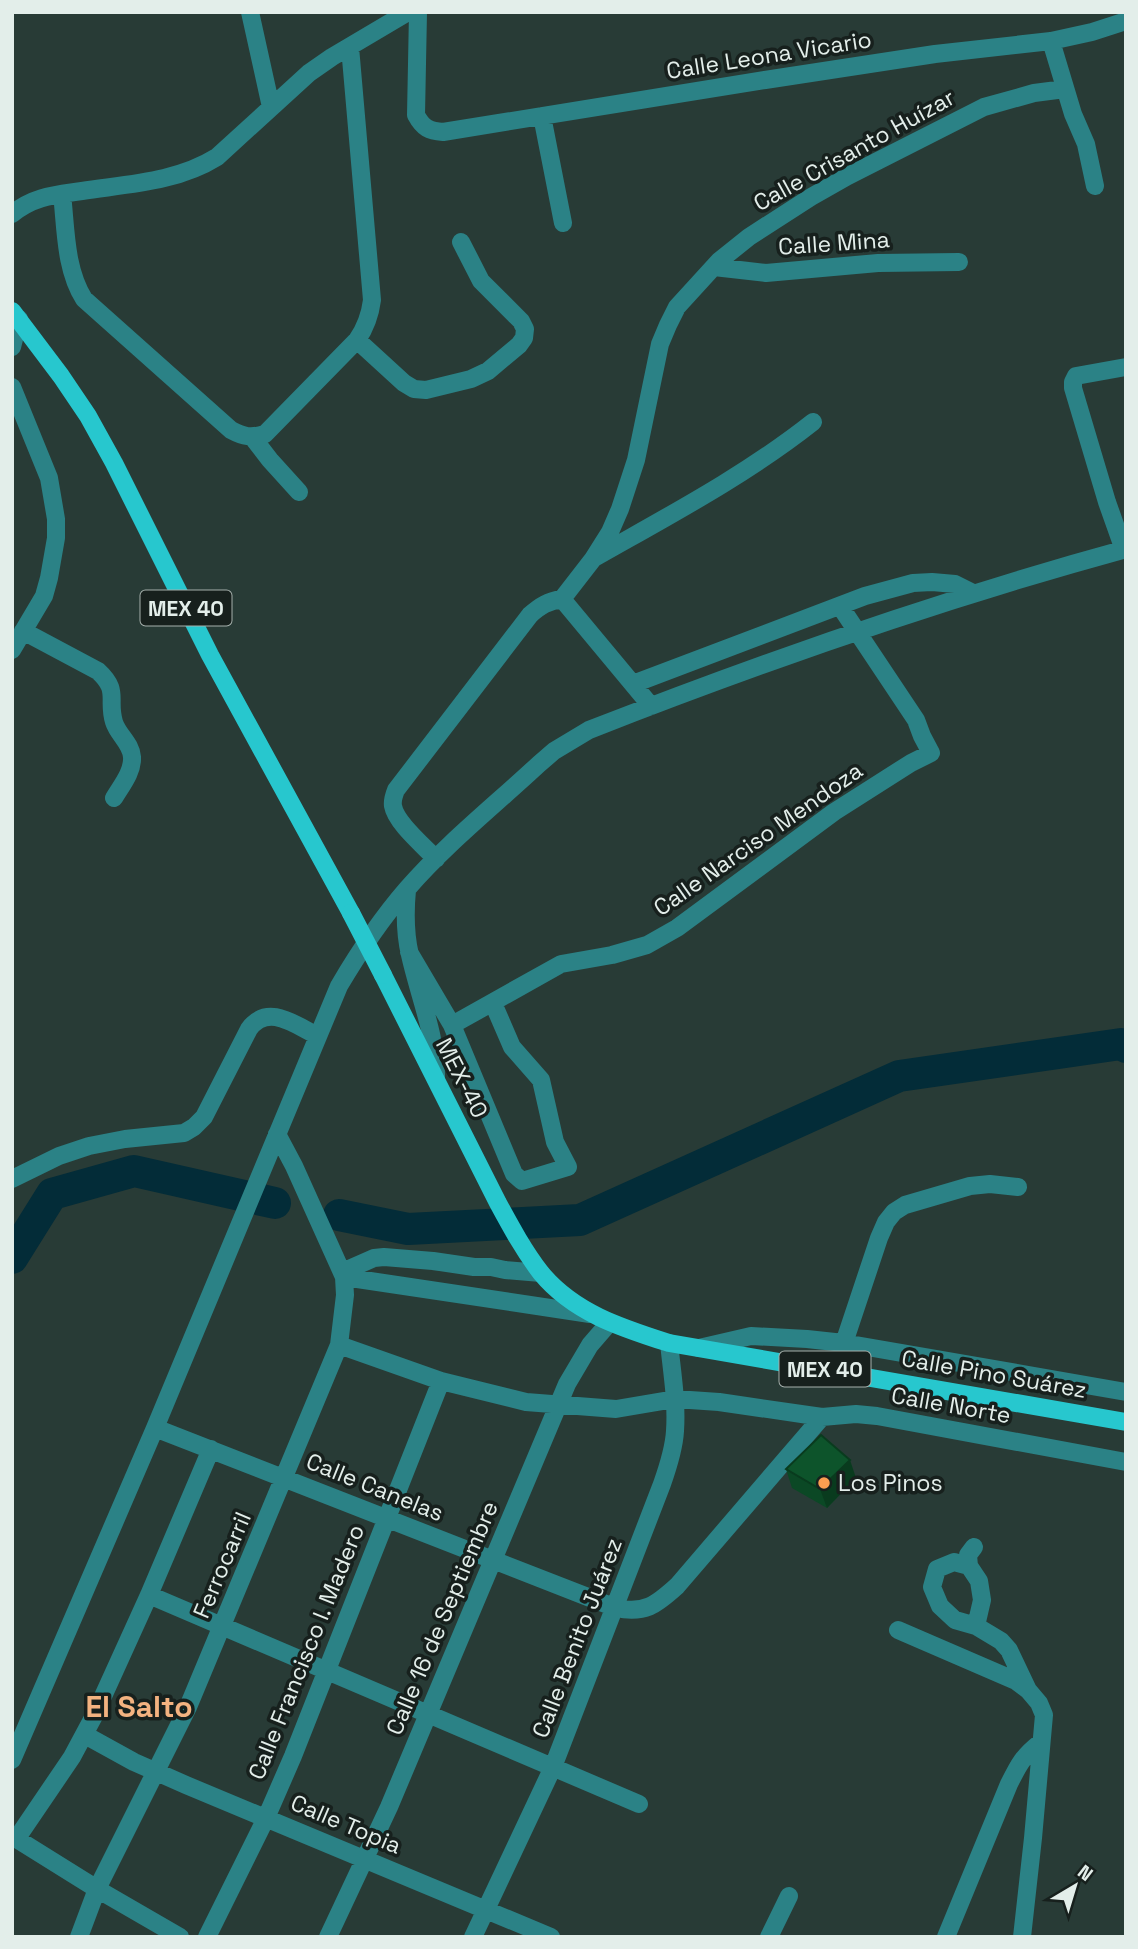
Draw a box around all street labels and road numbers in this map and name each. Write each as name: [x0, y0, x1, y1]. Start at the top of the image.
street label: Calle Leona Vicario: [664, 24, 874, 86]
street label: Calle Crisanto Huízar: [748, 82, 960, 218]
street label: Calle Mina: [777, 224, 891, 262]
road number: MEX 40: [140, 590, 232, 626]
street label: Calle Narciso Mendoza: [648, 755, 868, 923]
street label: MEX-40: [429, 1033, 495, 1123]
street label: Calle Pino Suárez: [899, 1343, 1089, 1405]
road number: MEX 40: [780, 1352, 870, 1386]
street label: Calle Norte: [889, 1380, 1013, 1430]
street label: Calle Canelas: [302, 1446, 448, 1528]
street label: Calle 16 de Septiembre: [379, 1497, 505, 1739]
street label: Ferrocarril: [186, 1507, 258, 1623]
street label: Calle Francisco I. Madero: [241, 1520, 371, 1784]
street label: Calle Benito Juárez: [525, 1534, 629, 1742]
street label: Calle Topia: [286, 1787, 406, 1861]

